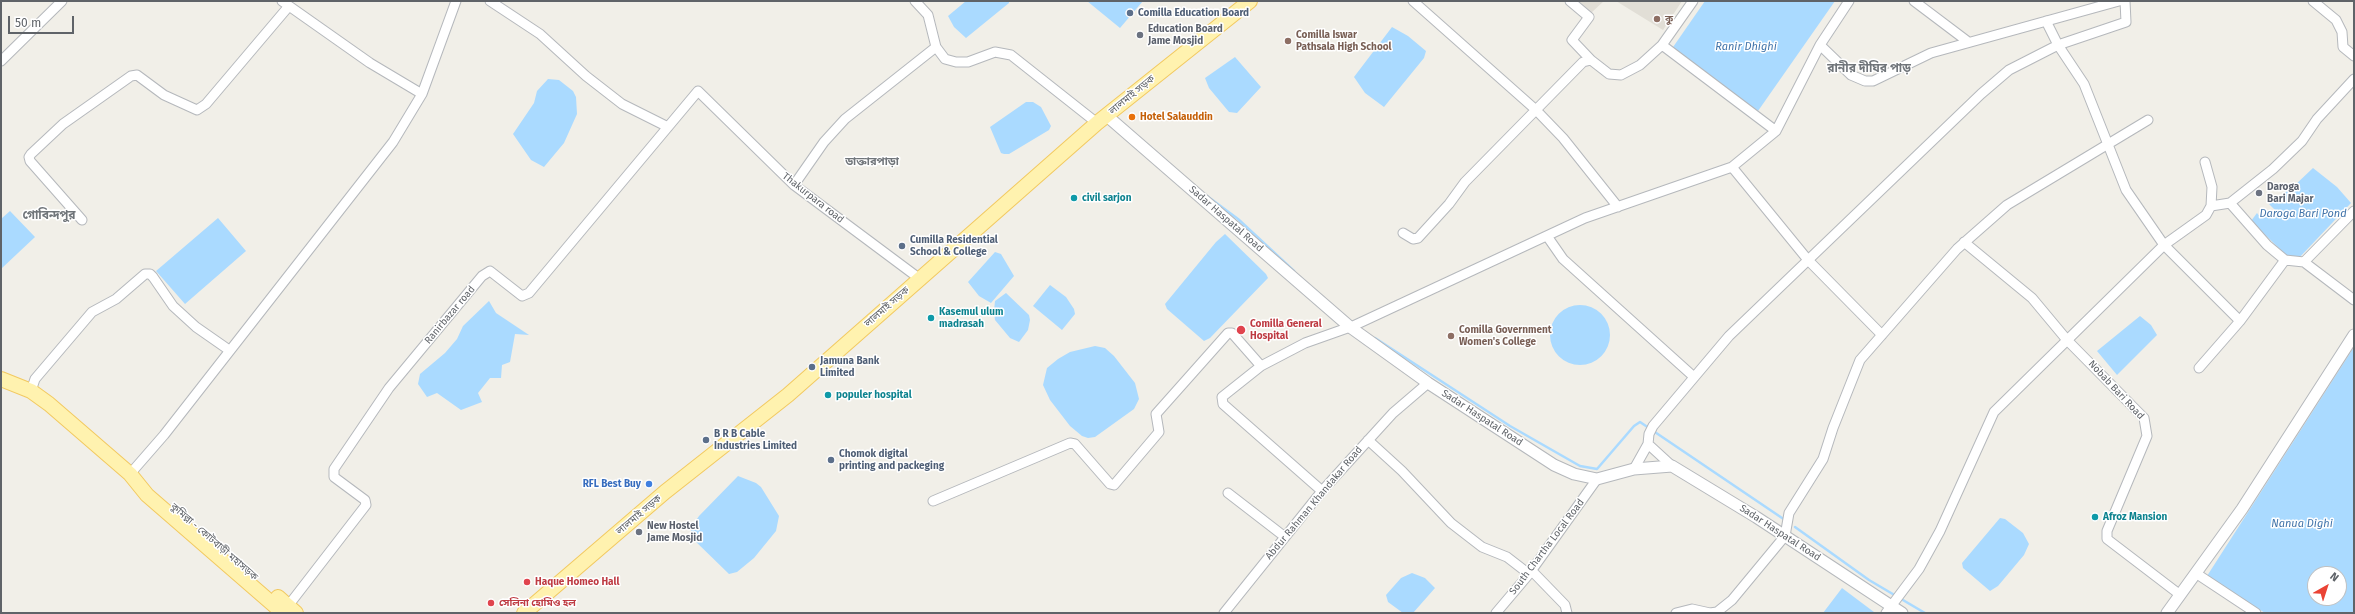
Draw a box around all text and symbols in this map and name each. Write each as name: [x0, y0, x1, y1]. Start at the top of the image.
place label: Comilla Education Board: [1138, 7, 1249, 19]
scale bar: [10, 8, 76, 34]
marker: Comilla Education Board: [1125, 8, 1135, 18]
place label: কু: [1665, 13, 1673, 25]
marker: কু: [1652, 14, 1662, 24]
text: 50 m: [15, 16, 41, 30]
place label: Education Board Jame Mosjid: [1148, 23, 1223, 46]
place label: Comilla Iswar Pathsala High School: [1296, 29, 1392, 52]
marker: Education Board Jame Mosjid: [1135, 30, 1145, 40]
marker: Comilla Iswar Pathsala High School: [1283, 36, 1293, 46]
water label: Ranir Dhighi: [1715, 40, 1777, 54]
district label: রানীর দীঘির পাড়: [1827, 62, 1911, 76]
street label: লালমাই সড়ক: [1107, 73, 1157, 117]
place label: Hotel Salauddin: [1140, 111, 1213, 123]
marker: Hotel Salauddin: [1127, 112, 1137, 122]
district label: ডাক্তারপাড়া: [845, 155, 899, 169]
street label: Thakurpara road: [780, 170, 846, 226]
place label: Daroga Bari Majar: [2267, 181, 2313, 204]
street label: Sadar Haspatal Road: [1186, 183, 1266, 255]
marker: Daroga Bari Majar: [2254, 188, 2264, 198]
place label: civil sarjon: [1082, 192, 1131, 204]
marker: civil sarjon: [1069, 193, 1079, 203]
water label: Daroga Bari Pond: [2259, 207, 2347, 221]
district label: গোবিন্দপুর: [22, 209, 76, 223]
place label: Cumilla Residential School & College: [910, 234, 998, 258]
marker: Cumilla Residential School & College: [897, 241, 907, 251]
street label: Ranirbazar road: [422, 284, 478, 346]
street label: লালমাই সড়ক: [862, 284, 912, 330]
place label: Kasemul ulum madrasah: [939, 306, 1003, 330]
marker: Kasemul ulum madrasah: [926, 313, 936, 323]
place label: Comilla General Hospital: [1250, 318, 1322, 342]
marker: Comilla General Hospital: [1235, 324, 1247, 336]
place label: Comilla Government Women's College: [1459, 324, 1552, 348]
marker: Comilla Government Women's College: [1446, 331, 1456, 341]
place label: Jamuna Bank Limited: [820, 355, 879, 378]
street label: Nobab Bari Road: [2086, 358, 2146, 422]
marker: Jamuna Bank Limited: [807, 362, 817, 372]
street label: Sadar Haspatal Road: [1439, 387, 1525, 449]
place label: populer hospital: [836, 389, 912, 401]
marker: populer hospital: [823, 390, 833, 400]
place label: B R B Cable Industries Limited: [714, 428, 797, 452]
marker: B R B Cable Industries Limited: [701, 435, 711, 445]
street label: Abdur Rahman Khandakar Road: [1263, 444, 1365, 562]
place label: Chomok digital printing and packeging: [839, 448, 944, 472]
marker: Chomok digital printing and packeging: [826, 455, 836, 465]
place label: RFL Best Buy: [583, 478, 641, 490]
marker: RFL Best Buy: [644, 479, 654, 489]
street label: লালমাই সড়ক: [614, 493, 664, 537]
street label: South Chartha Local Road: [1507, 497, 1587, 597]
street label: কুমিল্লা - কোটবাড়ী মহাসড়ক: [168, 501, 260, 583]
street label: Sadar Haspatal Road: [1737, 502, 1823, 564]
place label: Afroz Mansion: [2103, 511, 2167, 523]
marker: Afroz Mansion: [2090, 512, 2100, 522]
water label: Nanua Dighi: [2271, 517, 2333, 531]
place label: New Hostel Jame Mosjid: [647, 520, 702, 544]
marker: New Hostel Jame Mosjid: [634, 527, 644, 537]
north arrow: [2307, 566, 2347, 606]
text: N: [2327, 570, 2341, 584]
place label: Haque Homeo Hall: [535, 576, 619, 588]
marker: Haque Homeo Hall: [522, 577, 532, 587]
place label: সেলিনা হোমিও হল: [499, 597, 576, 609]
marker: সেলিনা হোমিও হল: [486, 598, 496, 608]

